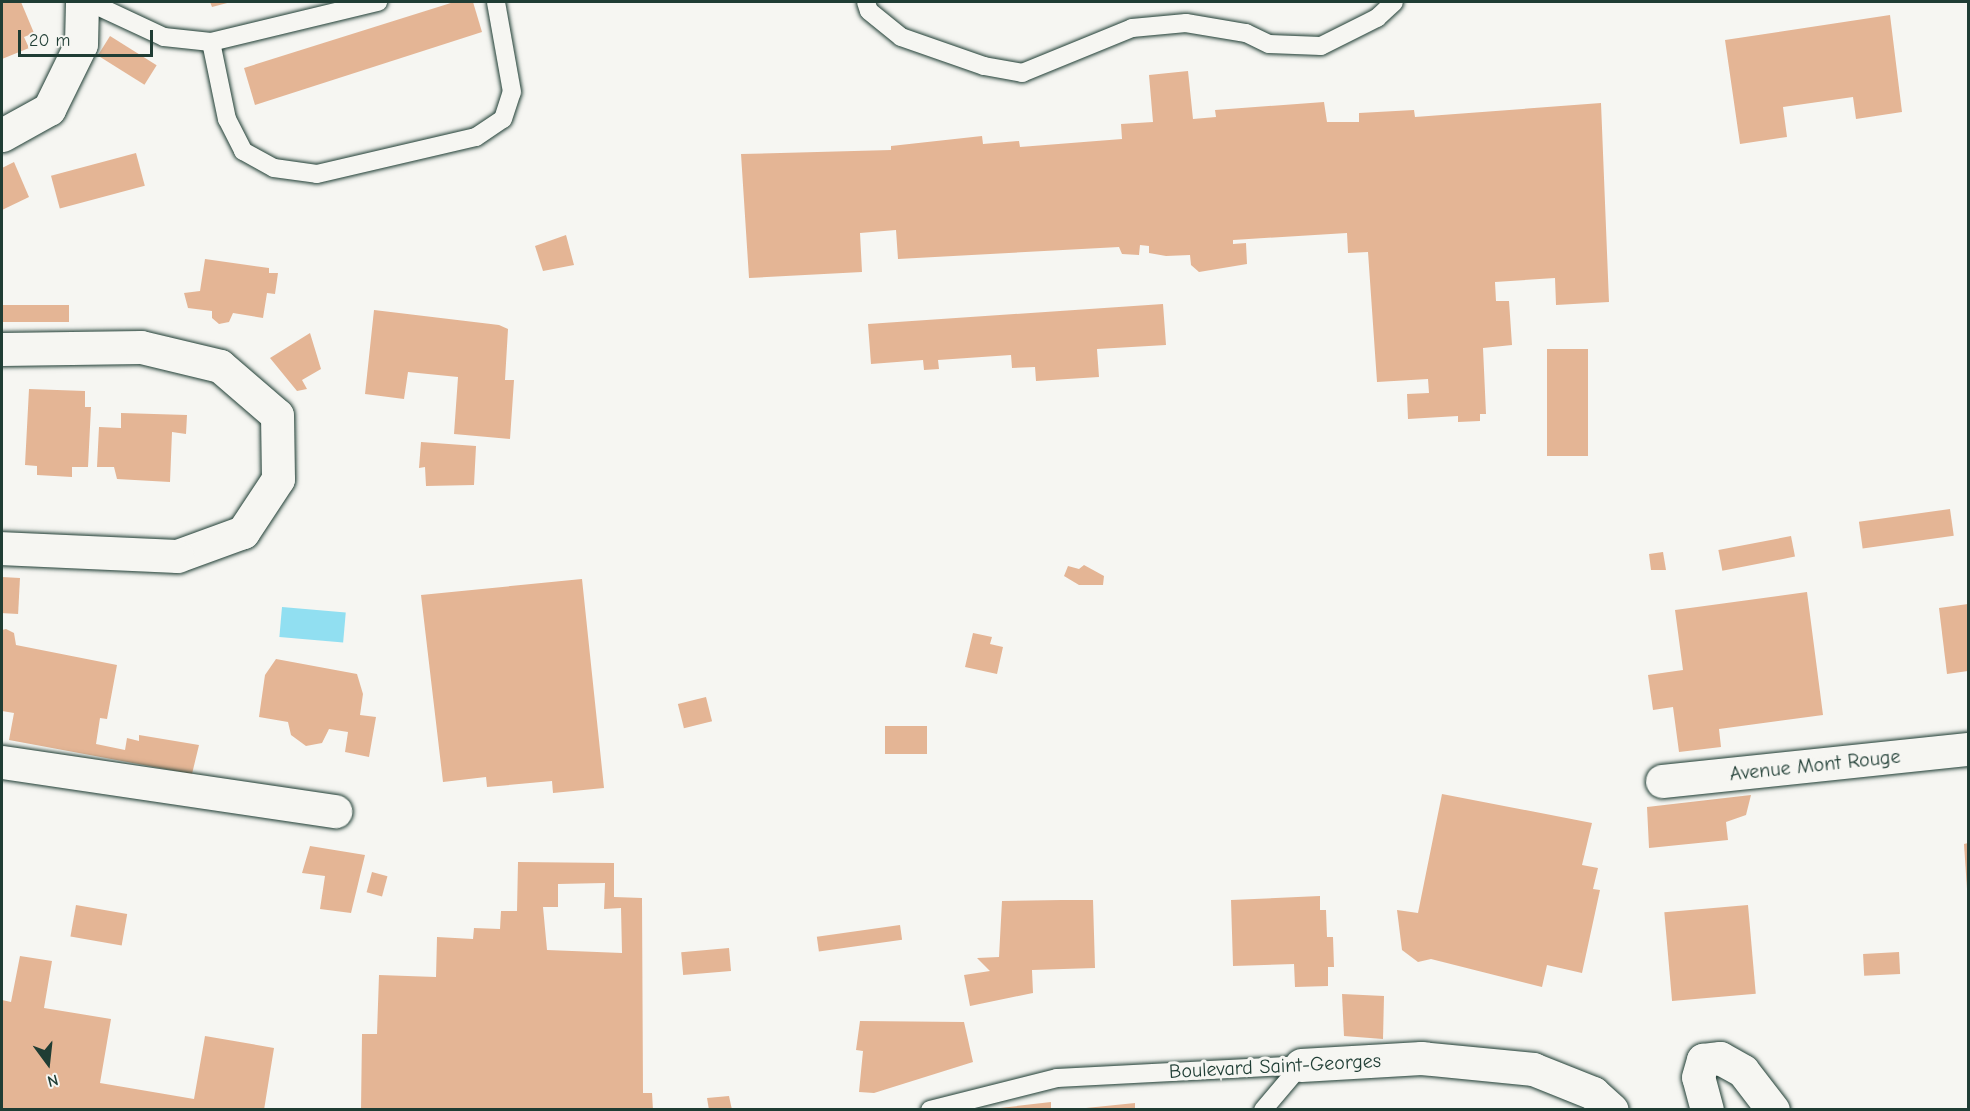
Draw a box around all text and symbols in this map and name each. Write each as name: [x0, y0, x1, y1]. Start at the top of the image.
scale bar: [21, 18, 156, 56]
text: 20 m: [29, 30, 70, 51]
street label: Avenue Mont Rouge: [1728, 744, 1902, 786]
north arrow: [18, 1033, 78, 1093]
street label: Boulevard Saint-Georges: [1168, 1048, 1382, 1084]
text: N: [45, 1070, 60, 1090]

